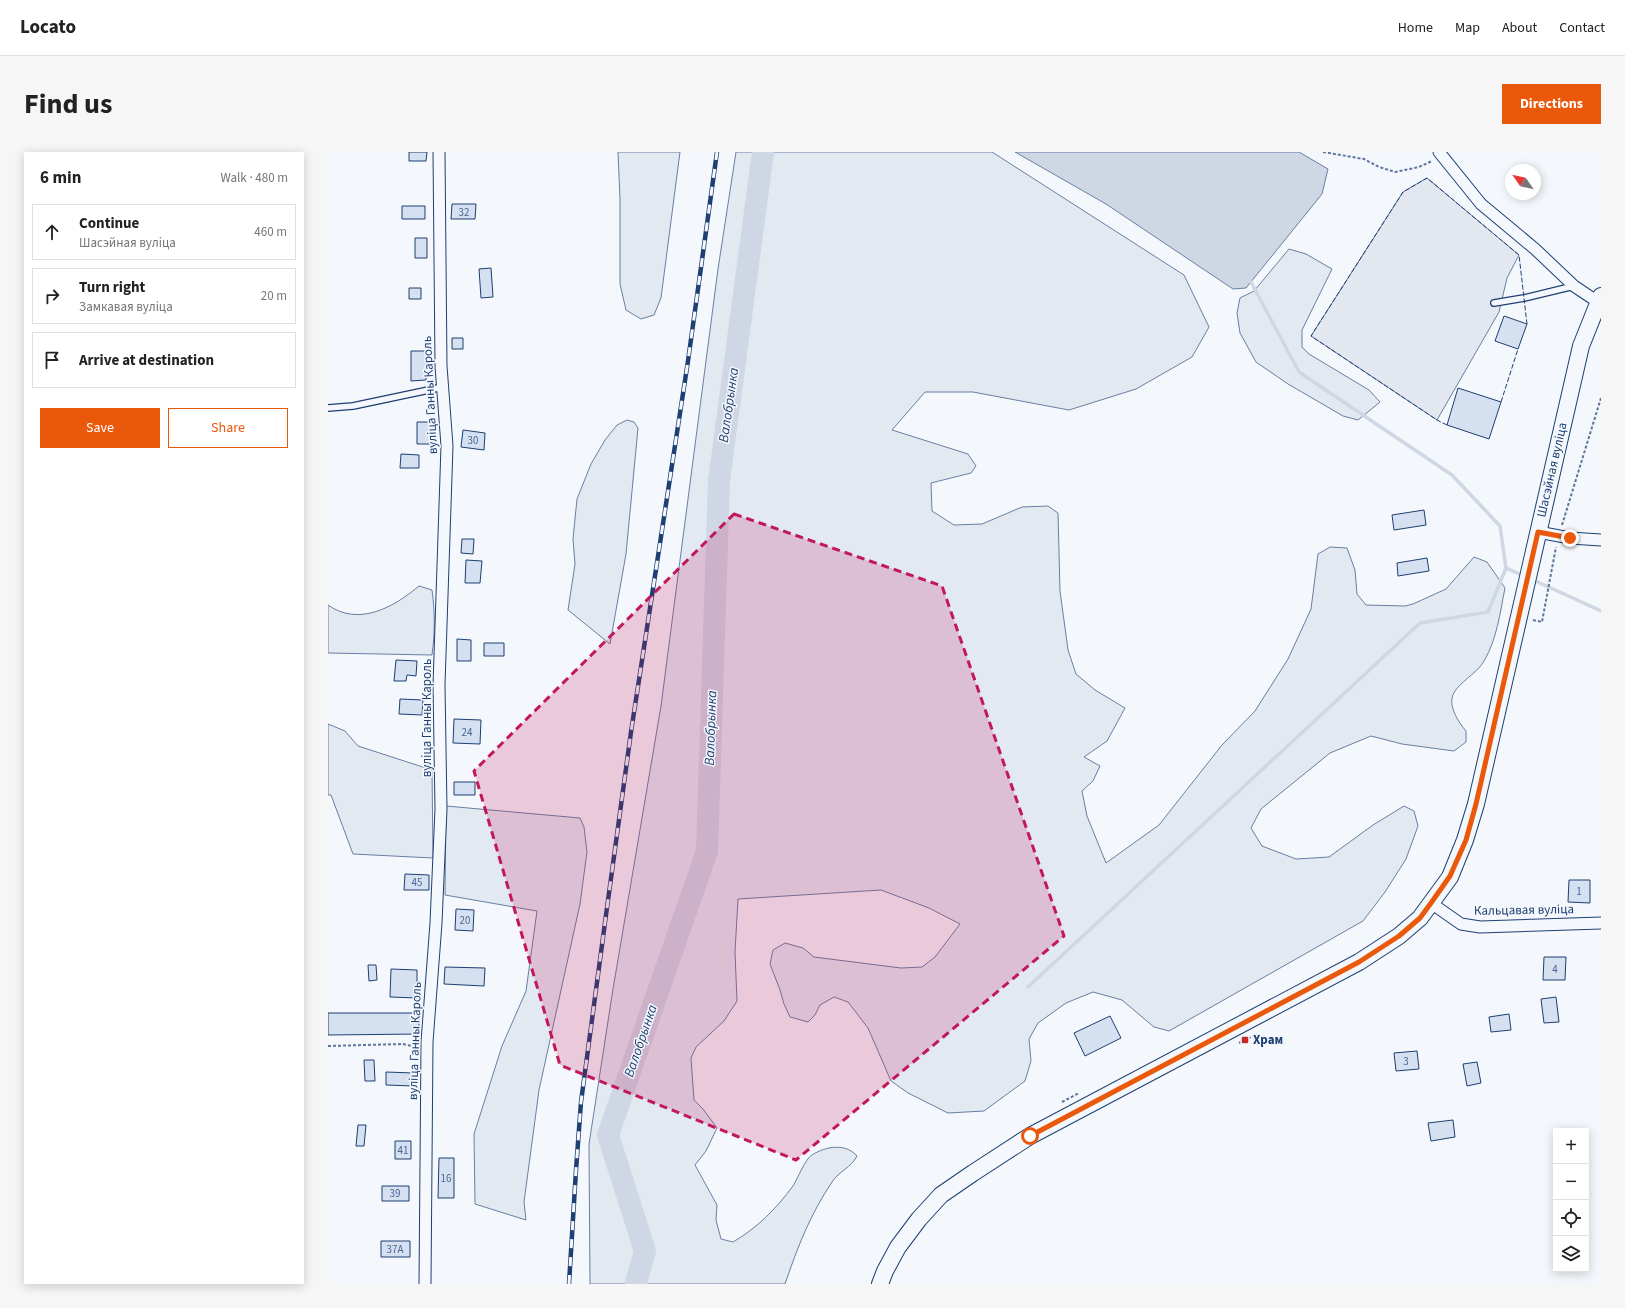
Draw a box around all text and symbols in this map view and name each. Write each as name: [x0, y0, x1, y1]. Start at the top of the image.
text: Locato: [20, 14, 76, 41]
text: Home: [1398, 18, 1433, 38]
text: Map: [1455, 18, 1480, 38]
text: About: [1502, 18, 1537, 38]
text: Contact: [1559, 18, 1605, 38]
text: Find us: [24, 84, 112, 124]
button: Directions: [1502, 84, 1601, 124]
north arrow: [1505, 164, 1541, 200]
text: 6 min: [40, 166, 81, 190]
text: Walk · 480 m: [220, 169, 288, 187]
house number: 32: [459, 205, 469, 220]
text: Continue: [79, 213, 139, 234]
icon: ahead: [41, 221, 63, 243]
text: 460 m: [254, 223, 287, 241]
text: Шасэйная вуліца: [79, 234, 176, 252]
text: Turn right: [79, 277, 145, 298]
icon: right: [41, 285, 63, 307]
text: 20 m: [261, 287, 287, 305]
text: Замкавая вуліца: [79, 298, 173, 316]
street label: вуліца Ганны Кароль: [418, 335, 442, 455]
icon: arrive: [41, 349, 63, 371]
text: Arrive at destination: [79, 350, 214, 371]
water label: Валобрынка: [714, 366, 744, 444]
button: Save: [40, 408, 160, 448]
button: Share: [168, 408, 288, 448]
street label: Шасэйная вуліца: [1532, 421, 1572, 519]
house number: 30: [468, 433, 478, 448]
route end: [1561, 529, 1579, 547]
street label: вуліца Ганны Кароль: [418, 659, 436, 777]
water label: Валобрынка: [700, 690, 722, 766]
house number: 24: [462, 725, 473, 740]
house number: 45: [412, 875, 422, 890]
house number: 1: [1576, 884, 1582, 899]
street label: Кальцавая вуліца: [1474, 900, 1574, 920]
house number: 20: [460, 913, 470, 928]
house number: 4: [1552, 962, 1558, 977]
street label: вуліца Ганны Кароль: [404, 981, 426, 1101]
water label: Валобрынка: [619, 1002, 663, 1080]
place label: Храм: [1253, 1031, 1283, 1049]
marker: Храм: [1240, 1035, 1250, 1045]
house number: 3: [1403, 1054, 1409, 1069]
route start: [1021, 1127, 1039, 1145]
map controls: [1553, 1128, 1589, 1272]
button: +: [1553, 1128, 1589, 1164]
house number: 41: [398, 1143, 408, 1158]
button: −: [1553, 1164, 1589, 1200]
house number: 16: [441, 1171, 452, 1186]
house number: 39: [390, 1186, 400, 1201]
button: locate: [1553, 1200, 1589, 1236]
button: layers: [1553, 1236, 1589, 1272]
house number: 37А: [387, 1242, 403, 1257]

